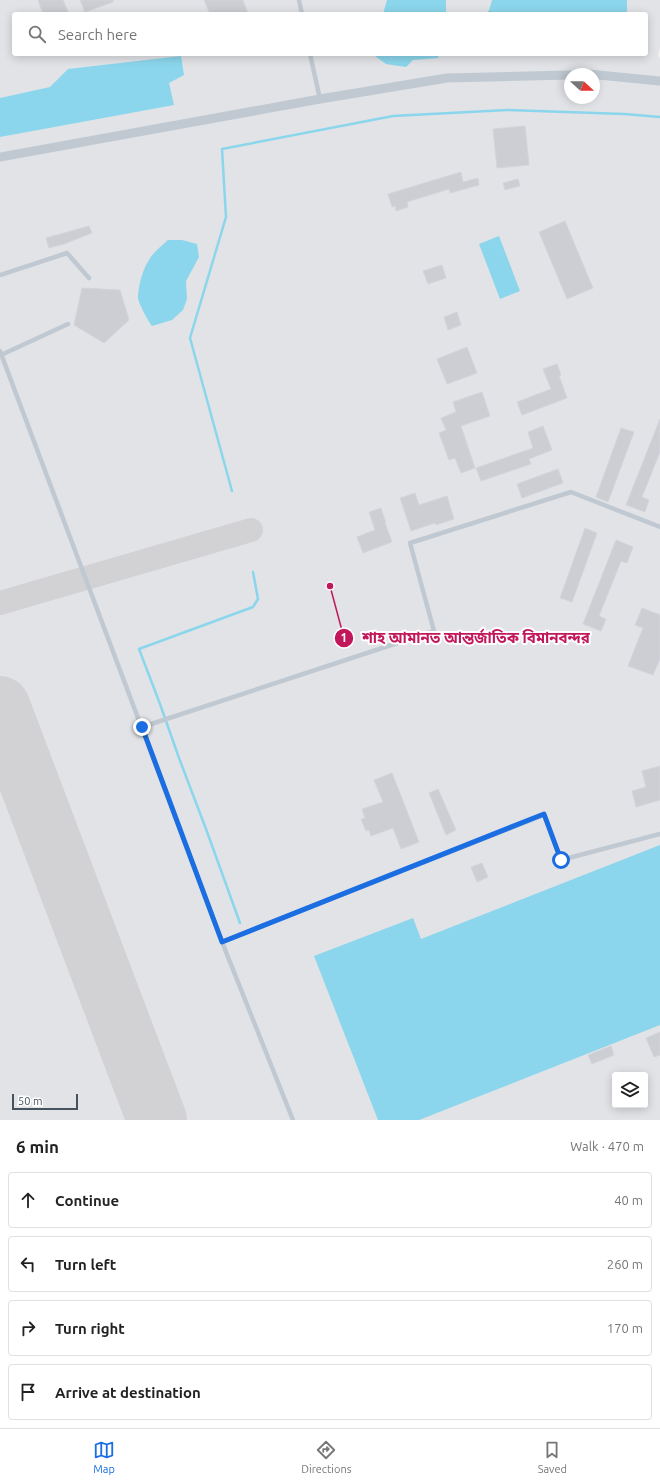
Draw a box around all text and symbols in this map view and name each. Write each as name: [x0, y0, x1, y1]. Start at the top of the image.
search box: [12, 12, 648, 56]
icon: search: [26, 23, 48, 45]
text: Search here: [58, 26, 137, 43]
north arrow: [564, 68, 600, 104]
callout: শাহ আমানত আন্তর্জাতিক বিমানবন্দর: [334, 625, 598, 652]
text: শাহ আমানত আন্তর্জাতিক বিমানবন্দর: [361, 628, 591, 646]
text: 1: [341, 631, 347, 644]
route end: [133, 718, 151, 736]
route start: [552, 851, 570, 869]
map controls: [612, 1072, 648, 1108]
button: layers: [612, 1072, 648, 1108]
scale bar: [12, 1092, 78, 1111]
text: 50 m: [18, 1095, 42, 1107]
text: 6 min: [16, 1137, 59, 1156]
text: Walk · 470 m: [570, 1139, 644, 1153]
icon: ahead: [17, 1189, 39, 1211]
text: Continue: [55, 1192, 119, 1209]
text: 40 m: [614, 1193, 643, 1207]
icon: left: [17, 1253, 39, 1275]
text: Turn left: [55, 1256, 116, 1273]
text: 260 m: [607, 1257, 643, 1271]
icon: right: [17, 1317, 39, 1339]
text: Turn right: [55, 1320, 125, 1337]
text: 170 m: [607, 1321, 643, 1335]
icon: arrive: [17, 1381, 39, 1403]
text: Arrive at destination: [55, 1384, 201, 1401]
tab: Map: [93, 1439, 115, 1475]
tab: Directions: [301, 1439, 351, 1475]
tab: Saved: [538, 1439, 567, 1475]

